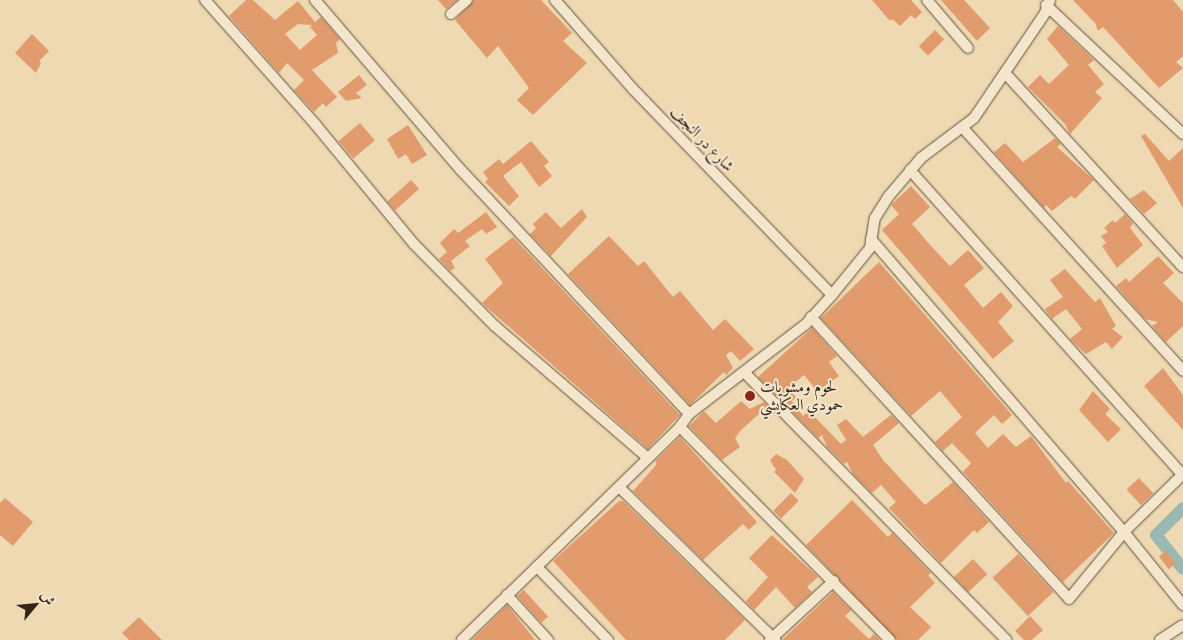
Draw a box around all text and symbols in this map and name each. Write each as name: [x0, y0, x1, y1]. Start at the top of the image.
street label: شارع در النجف: [666, 102, 738, 176]
place label: لحوم ومشويات حمودي العكايشي: [760, 377, 843, 415]
marker: لحوم ومشويات حمودي العكايشي: [744, 390, 756, 402]
north arrow: [10, 580, 60, 630]
text: ش: [37, 588, 59, 608]

